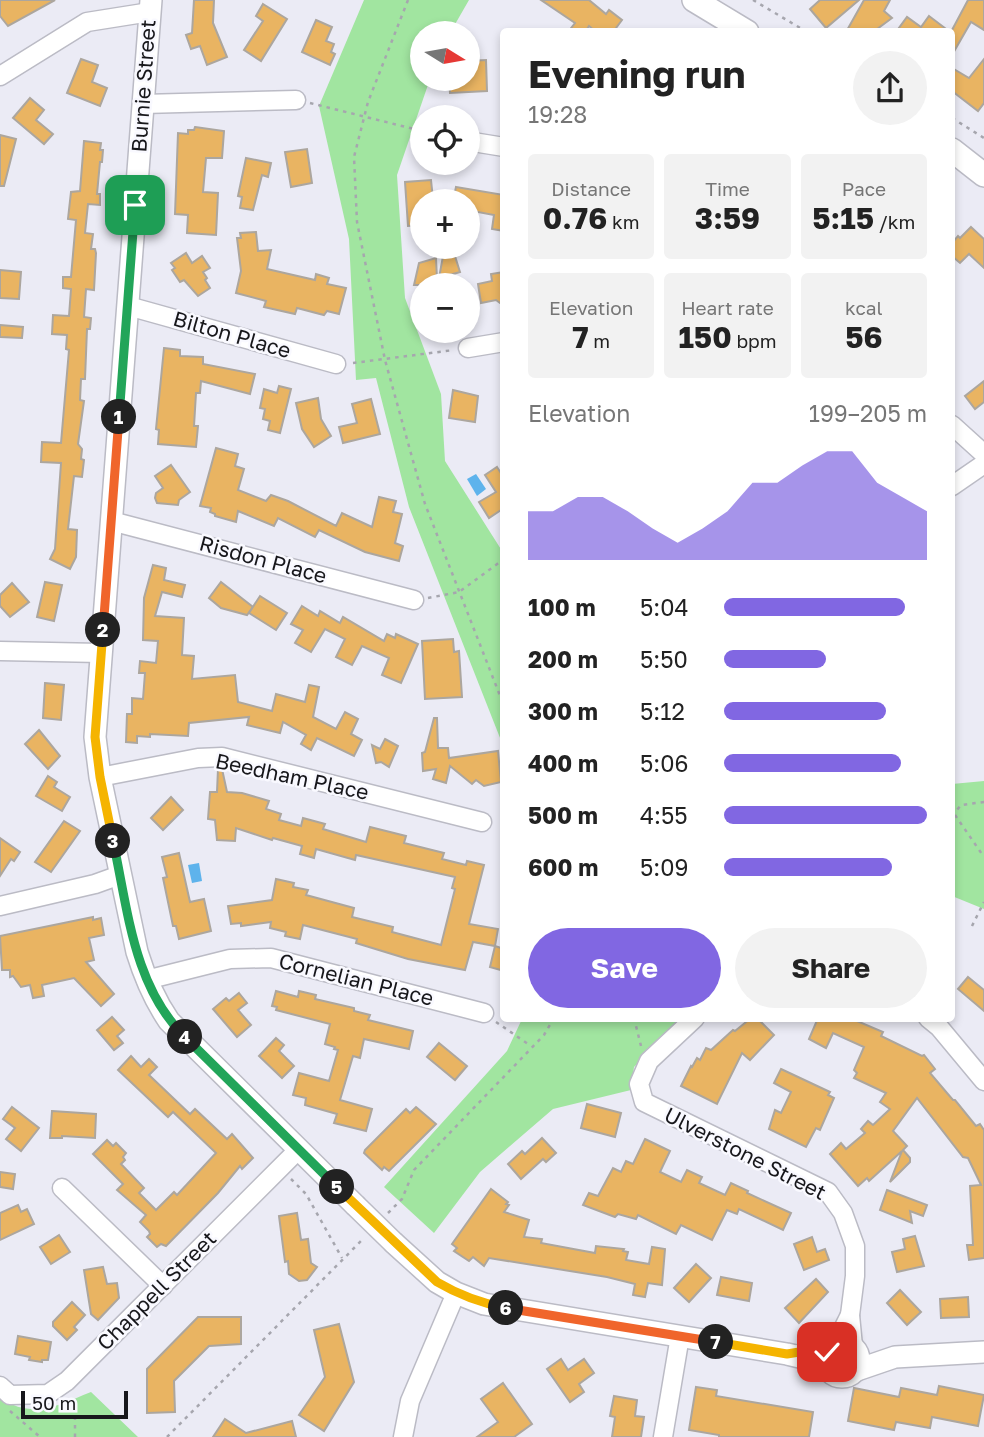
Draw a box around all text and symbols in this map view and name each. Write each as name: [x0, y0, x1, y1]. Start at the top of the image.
street label: Burnie Street: [125, 19, 161, 153]
north arrow: [410, 21, 480, 91]
map controls: [410, 21, 480, 343]
text: Evening run: [528, 51, 746, 96]
button: share: [853, 51, 927, 125]
text: 19:28: [528, 100, 587, 128]
button: locate: [410, 105, 480, 175]
pin: [105, 175, 165, 235]
text: Distance: [551, 177, 631, 200]
text: Time: [705, 177, 750, 200]
text: Pace: [842, 177, 886, 200]
icon: arrive: [116, 186, 154, 224]
button: +: [410, 189, 480, 259]
text: 0.76: [543, 200, 607, 236]
text: 3:59: [695, 200, 760, 236]
text: 5:15: [812, 200, 874, 236]
text: km: [607, 210, 640, 233]
text: /km: [874, 210, 915, 233]
button: −: [410, 273, 480, 343]
text: Elevation: [549, 296, 633, 319]
text: Heart rate: [681, 296, 774, 319]
text: kcal: [845, 296, 883, 319]
street label: Bilton Place: [170, 305, 294, 363]
text: 7: [572, 319, 589, 355]
text: 150: [678, 319, 732, 355]
text: 56: [845, 319, 883, 355]
text: m: [589, 329, 610, 352]
text: bpm: [732, 329, 777, 352]
text: Elevation: [528, 399, 630, 427]
text: 199–205 m: [809, 399, 927, 427]
pin: 1: [102, 400, 136, 434]
text: 1: [114, 405, 123, 428]
street label: Risdon Place: [197, 530, 330, 589]
text: 100 m: [528, 593, 596, 621]
text: 5:04: [640, 593, 689, 621]
pin: 2: [86, 612, 120, 648]
text: 2: [97, 618, 108, 641]
text: 200 m: [528, 645, 598, 673]
text: 5:50: [640, 645, 688, 673]
text: 300 m: [528, 697, 598, 725]
text: 5:12: [640, 697, 685, 725]
street label: Beedham Place: [213, 747, 371, 805]
text: 400 m: [528, 749, 598, 777]
text: 5:06: [640, 749, 688, 777]
text: 500 m: [528, 801, 598, 829]
text: 4:55: [640, 801, 688, 829]
pin: 3: [96, 824, 130, 858]
text: 3: [107, 829, 118, 852]
text: 600 m: [528, 853, 598, 881]
text: 5:09: [640, 853, 688, 881]
button: Save: [528, 928, 721, 1008]
button: Share: [735, 928, 927, 1008]
street label: Cornelian Place: [276, 947, 436, 1011]
pin: 4: [168, 1020, 202, 1054]
text: 4: [179, 1025, 190, 1048]
street label: Ulverstone Street: [660, 1101, 831, 1205]
pin: 5: [320, 1170, 354, 1204]
text: 5: [331, 1175, 342, 1198]
street label: Chappell Street: [91, 1225, 221, 1355]
pin: 6: [489, 1290, 524, 1326]
text: 6: [499, 1296, 512, 1319]
pin: [797, 1322, 857, 1382]
pin: 7: [698, 1324, 734, 1360]
text: 7: [710, 1330, 721, 1353]
icon: check: [808, 1333, 846, 1371]
scale bar: [21, 1388, 128, 1420]
text: 50 m: [32, 1391, 76, 1414]

